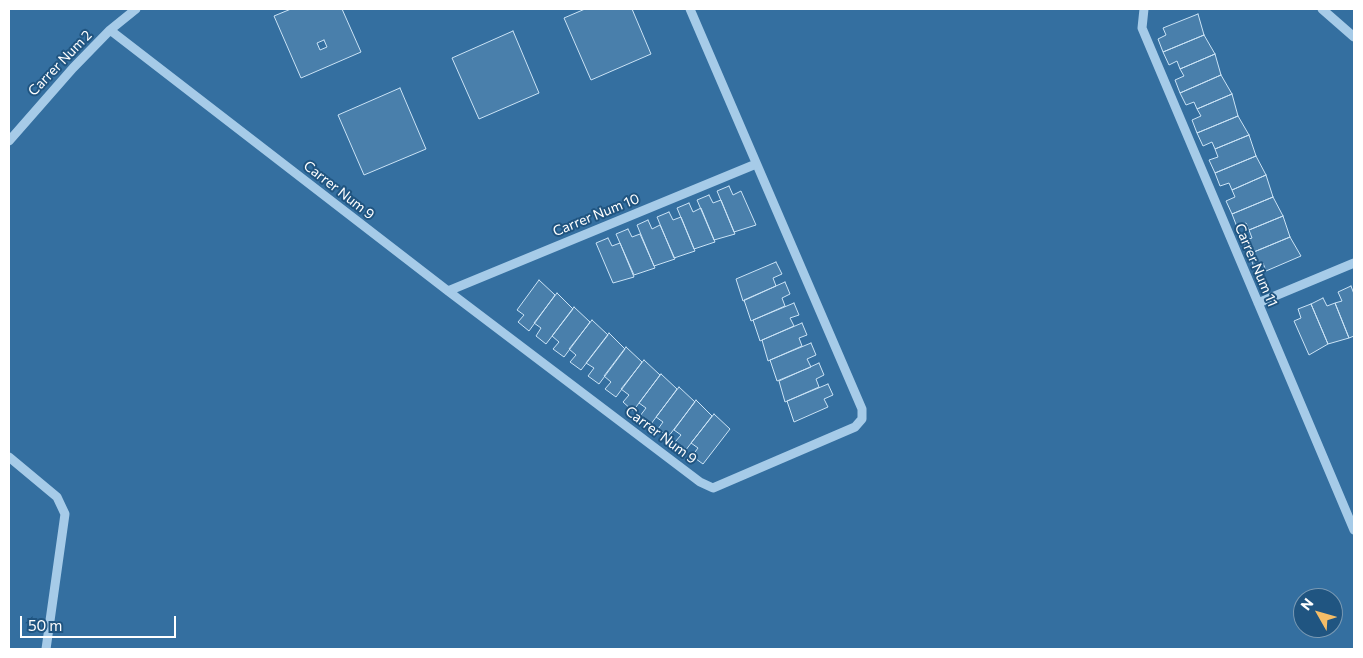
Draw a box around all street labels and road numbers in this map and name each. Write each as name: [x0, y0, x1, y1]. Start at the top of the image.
street label: Carrer Num 2: [25, 27, 95, 99]
street label: Carrer Num 9: [300, 157, 378, 223]
street label: Carrer Num 10: [550, 190, 642, 240]
street label: Carrer Num 11: [1231, 221, 1281, 309]
street label: Carrer Num 9: [622, 403, 700, 467]

